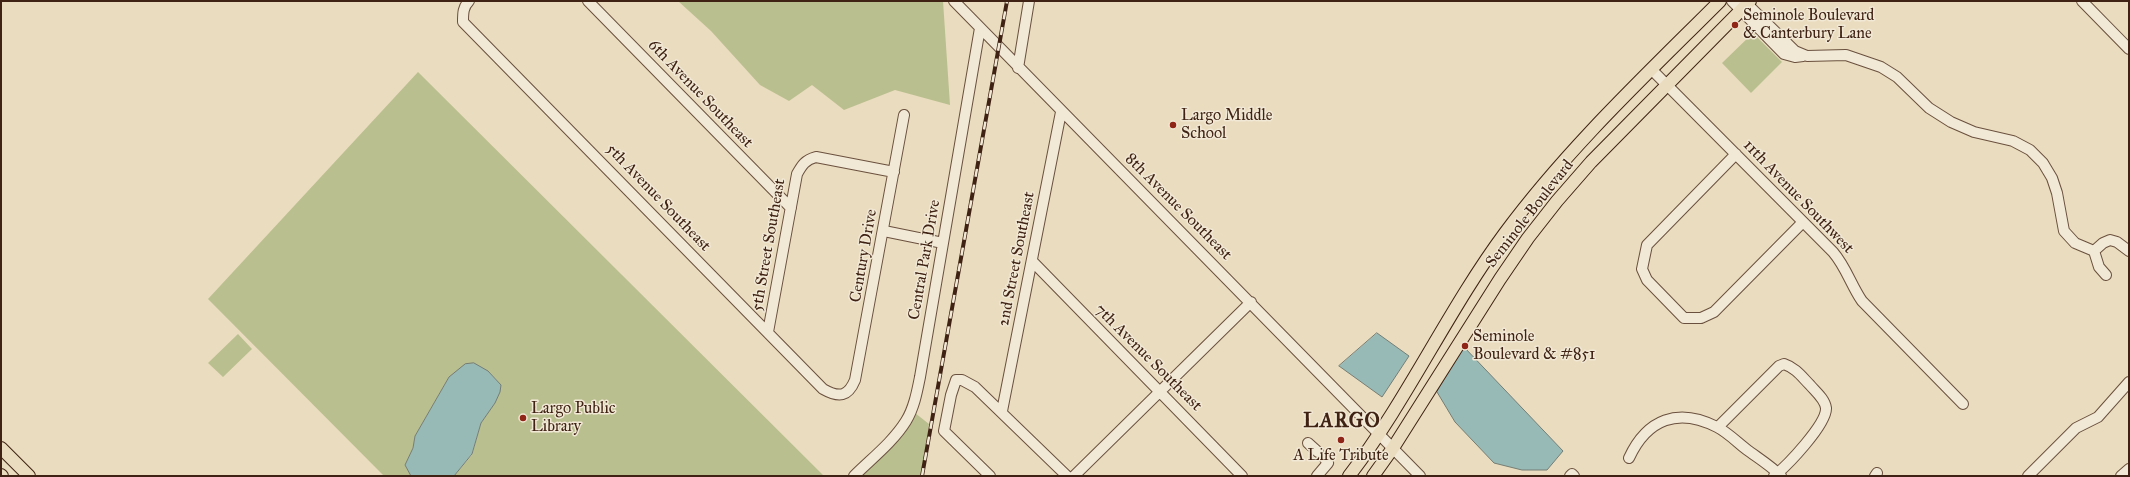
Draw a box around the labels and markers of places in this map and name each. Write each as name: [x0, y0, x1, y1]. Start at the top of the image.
place label: Seminole Boulevard & Canterbury Lane: [1743, 6, 1874, 44]
marker: Seminole Boulevard & Canterbury Lane: [1730, 20, 1740, 30]
place label: Largo Middle School: [1181, 106, 1272, 144]
marker: Largo Middle School: [1168, 120, 1178, 130]
place label: Seminole Boulevard & #851: [1473, 327, 1595, 365]
marker: Seminole Boulevard & #851: [1460, 341, 1470, 351]
place label: Largo Public Library: [531, 399, 615, 437]
marker: Largo Public Library: [518, 413, 528, 423]
marker: A Life Tribute: [1336, 435, 1346, 445]
place label: A Life Tribute: [1293, 446, 1389, 466]

